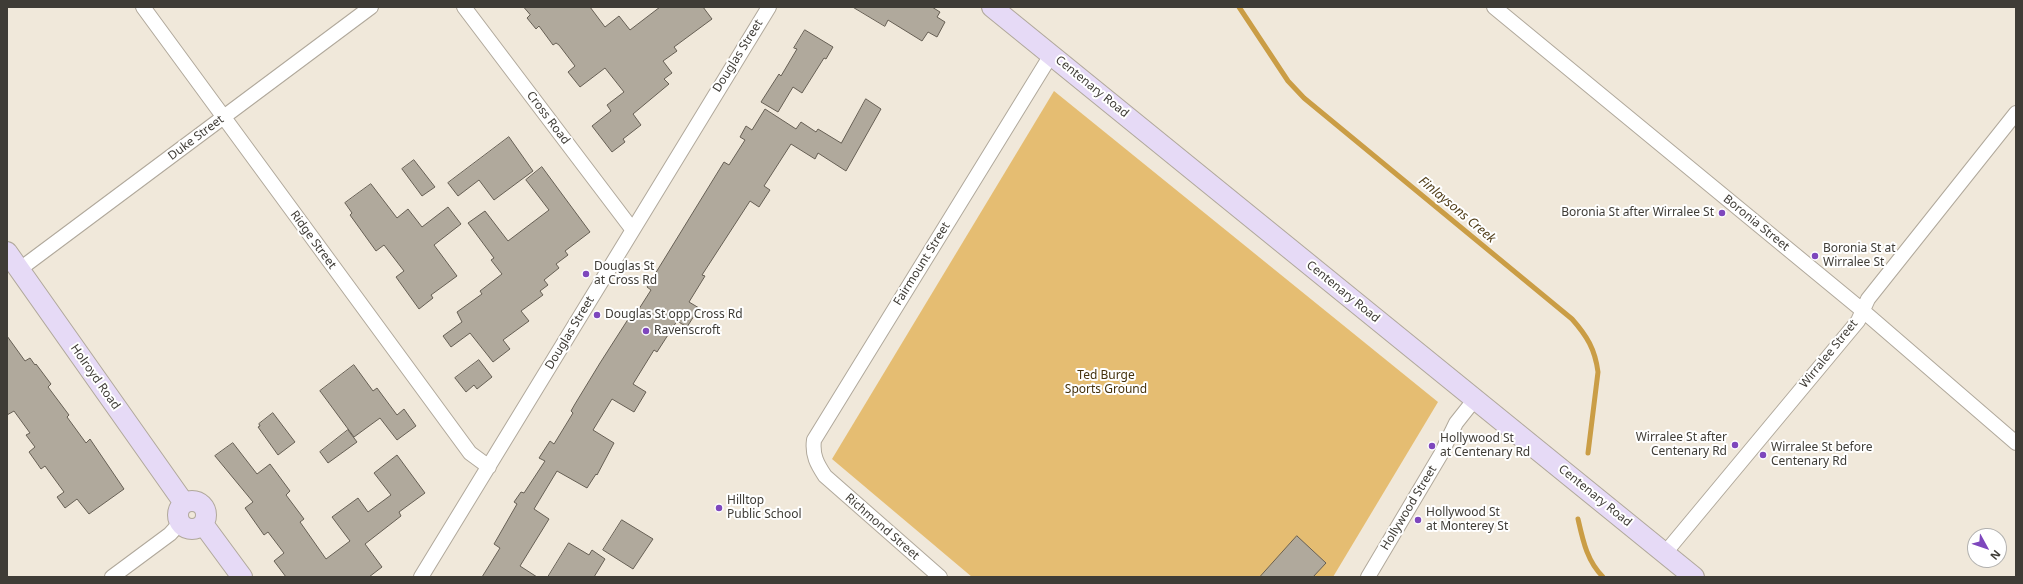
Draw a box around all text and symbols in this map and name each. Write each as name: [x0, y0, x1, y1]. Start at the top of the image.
street label: Douglas Street: [710, 17, 766, 95]
street label: Centenary Road: [1052, 53, 1132, 121]
street label: Cross Road: [523, 89, 573, 147]
street label: Duke Street: [165, 112, 227, 164]
water label: Finlaysons Creek: [1415, 173, 1499, 247]
street label: Boronia Street: [1720, 192, 1792, 254]
place label: Boronia St after Wirralee St: [1561, 206, 1714, 220]
street label: Ridge Street: [287, 208, 339, 272]
marker: Boronia St after Wirralee St: [1717, 208, 1727, 218]
street label: Fairmount Street: [891, 220, 953, 308]
place label: Boronia St at Wirralee St: [1823, 242, 1896, 270]
marker: Boronia St at Wirralee St: [1810, 251, 1820, 261]
street label: Centenary Road: [1303, 258, 1383, 326]
place label: Douglas St at Cross Rd: [594, 260, 657, 288]
marker: Douglas St at Cross Rd: [581, 269, 591, 279]
street label: Douglas Street: [542, 294, 598, 372]
place label: Douglas St opp Cross Rd: [605, 308, 743, 322]
marker: Douglas St opp Cross Rd: [592, 310, 602, 320]
street label: Wirralee Street: [1797, 317, 1861, 391]
place label: Ravenscroft: [654, 324, 720, 338]
marker: Ravenscroft: [641, 326, 651, 336]
street label: Holroyd Road: [67, 342, 123, 412]
park label: Ted Burge Sports Ground: [1065, 369, 1147, 397]
place label: Wirralee St after Centenary Rd: [1636, 431, 1727, 459]
place label: Hollywood St at Centenary Rd: [1440, 432, 1530, 460]
marker: Wirralee St after Centenary Rd: [1730, 440, 1740, 450]
marker: Hollywood St at Centenary Rd: [1427, 441, 1437, 451]
place label: Wirralee St before Centenary Rd: [1771, 441, 1872, 469]
marker: Wirralee St before Centenary Rd: [1758, 450, 1768, 460]
street label: Centenary Road: [1555, 462, 1635, 530]
street label: Hollywood Street: [1378, 463, 1440, 553]
street label: Richmond Street: [842, 491, 922, 563]
place label: Hilltop Public School: [727, 494, 802, 522]
marker: Hilltop Public School: [714, 503, 724, 513]
place label: Hollywood St at Monterey St: [1426, 506, 1508, 534]
marker: Hollywood St at Monterey St: [1413, 515, 1423, 525]
north arrow: [1967, 528, 2007, 568]
text: N: [1987, 547, 2004, 564]

